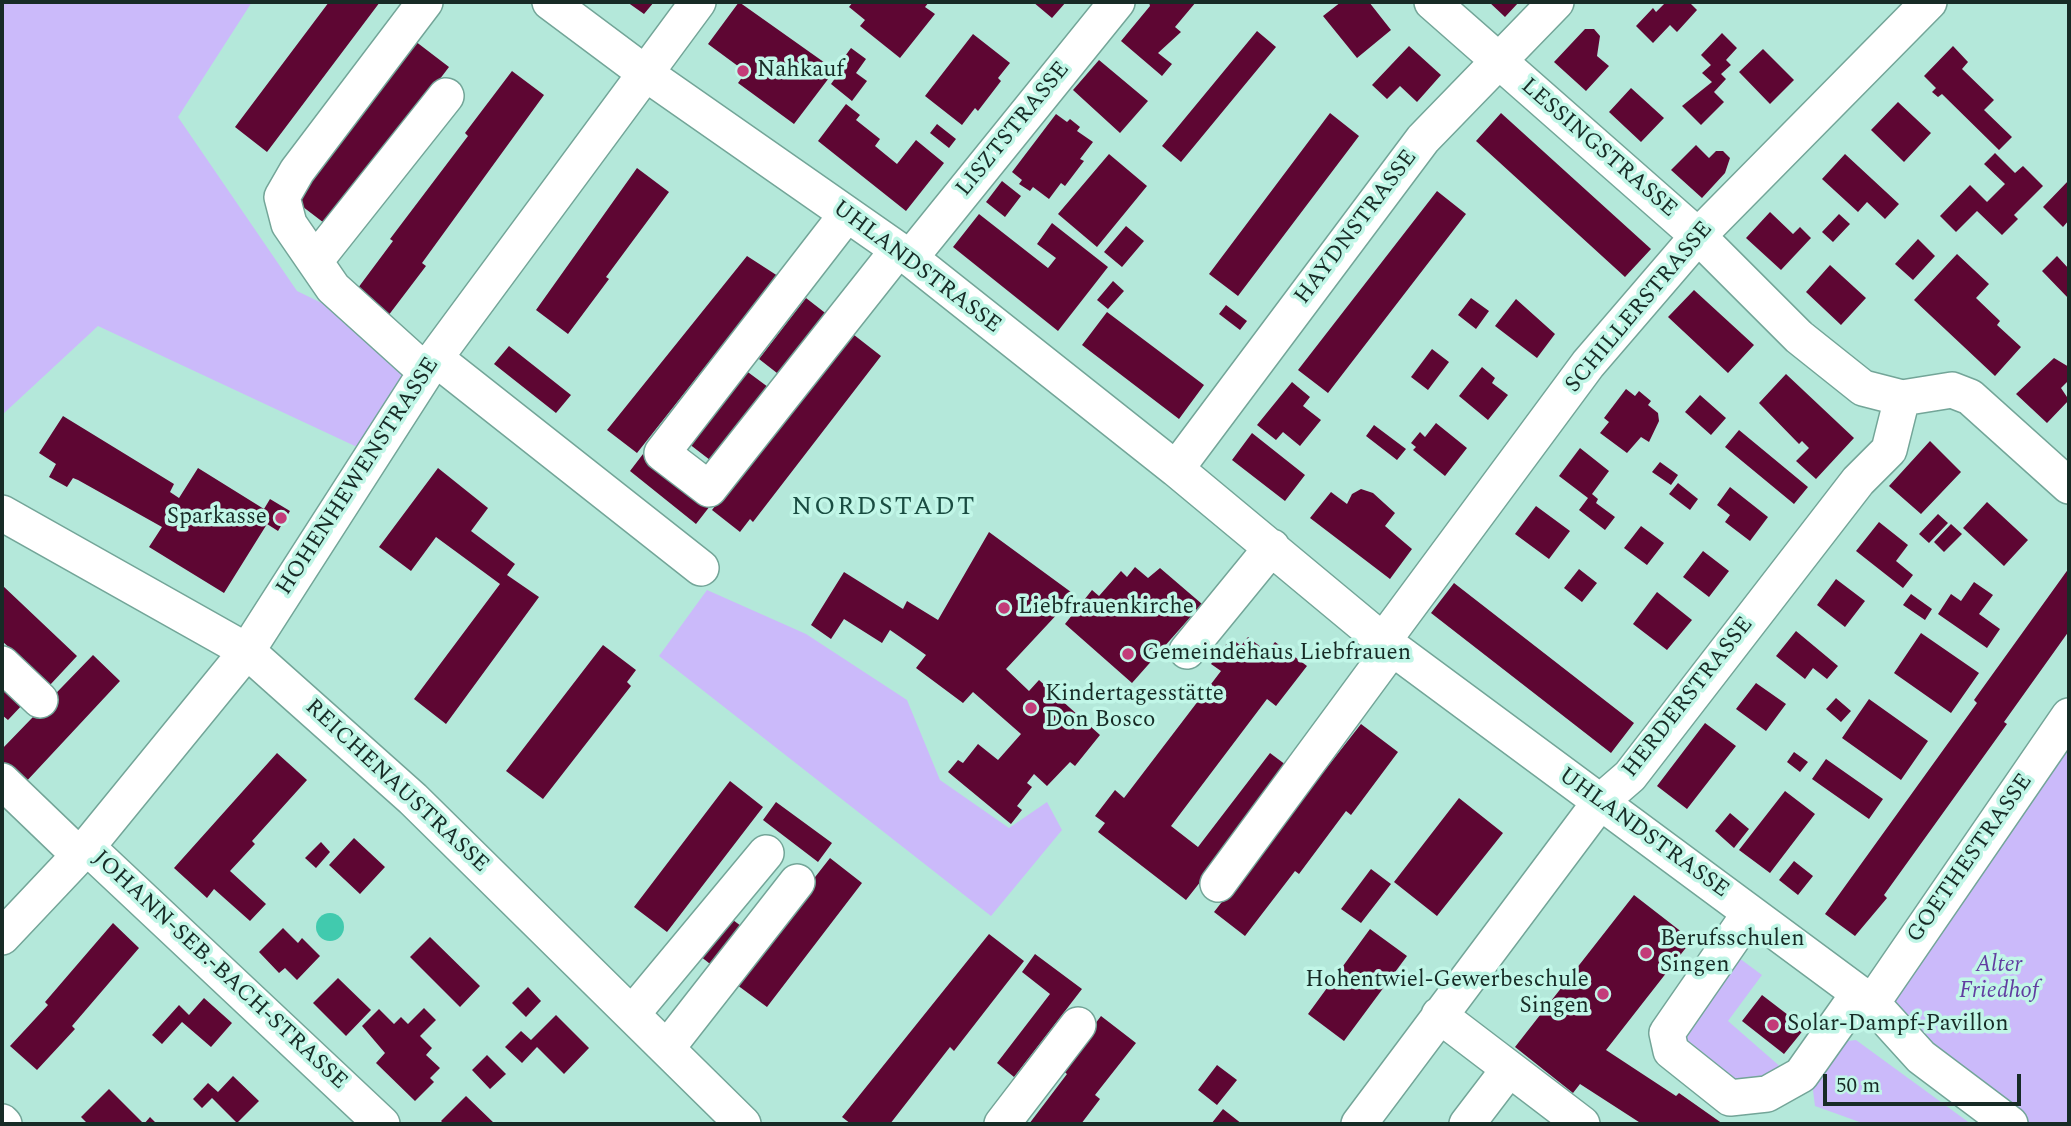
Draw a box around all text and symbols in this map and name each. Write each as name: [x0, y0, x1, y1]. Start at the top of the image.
place label: Nahkauf: [757, 57, 844, 85]
street label: LISZTSTRASSE: [951, 57, 1077, 203]
marker: Nahkauf: [735, 63, 751, 79]
street label: LESSINGSTRASSE: [1514, 74, 1682, 224]
street label: HAYDNSTRASSE: [1290, 145, 1424, 311]
street label: UHLANDSTRASSE: [826, 196, 1006, 340]
street label: SCHILLERSTRASSE: [1560, 217, 1720, 399]
street label: HOHENHEWENSTRASSE: [272, 353, 446, 601]
district label: NORDSTADT: [793, 493, 975, 525]
place label: Sparkasse: [167, 504, 267, 532]
marker: Sparkasse: [273, 510, 289, 526]
place label: Liebfrauenkirche: [1018, 594, 1194, 622]
marker: Liebfrauenkirche: [996, 600, 1012, 616]
street label: HERDERSTRASSE: [1618, 612, 1760, 784]
place label: Gemeindehaus Liebfrauen: [1142, 640, 1411, 668]
marker: Gemeindehaus Liebfrauen: [1120, 646, 1136, 662]
place label: Kindertagesstätte Don Bosco: [1045, 681, 1224, 735]
street label: REICHENAUSTRASSE: [298, 694, 494, 880]
marker: Kindertagesstätte Don Bosco: [1023, 700, 1039, 716]
street label: UHLANDSTRASSE: [1552, 763, 1734, 905]
street label: GOETHESTRASSE: [1902, 769, 2040, 949]
street label: JOHANN-SEB.-BACH-STRASSE: [86, 845, 352, 1097]
place label: Berufsschulen Singen: [1660, 926, 1805, 980]
marker: Berufsschulen Singen: [1638, 945, 1654, 961]
park label: Alter Friedhof: [1959, 952, 2039, 1006]
place label: Hohentwiel-Gewerbeschule Singen: [1305, 967, 1589, 1021]
marker: Hohentwiel-Gewerbeschule Singen: [1595, 986, 1611, 1002]
place label: Solar-Dampf-Pavillon: [1787, 1011, 2009, 1039]
marker: Solar-Dampf-Pavillon: [1765, 1017, 1781, 1033]
scale bar: [1826, 1060, 2024, 1104]
text: 50 m: [1836, 1070, 1880, 1102]

